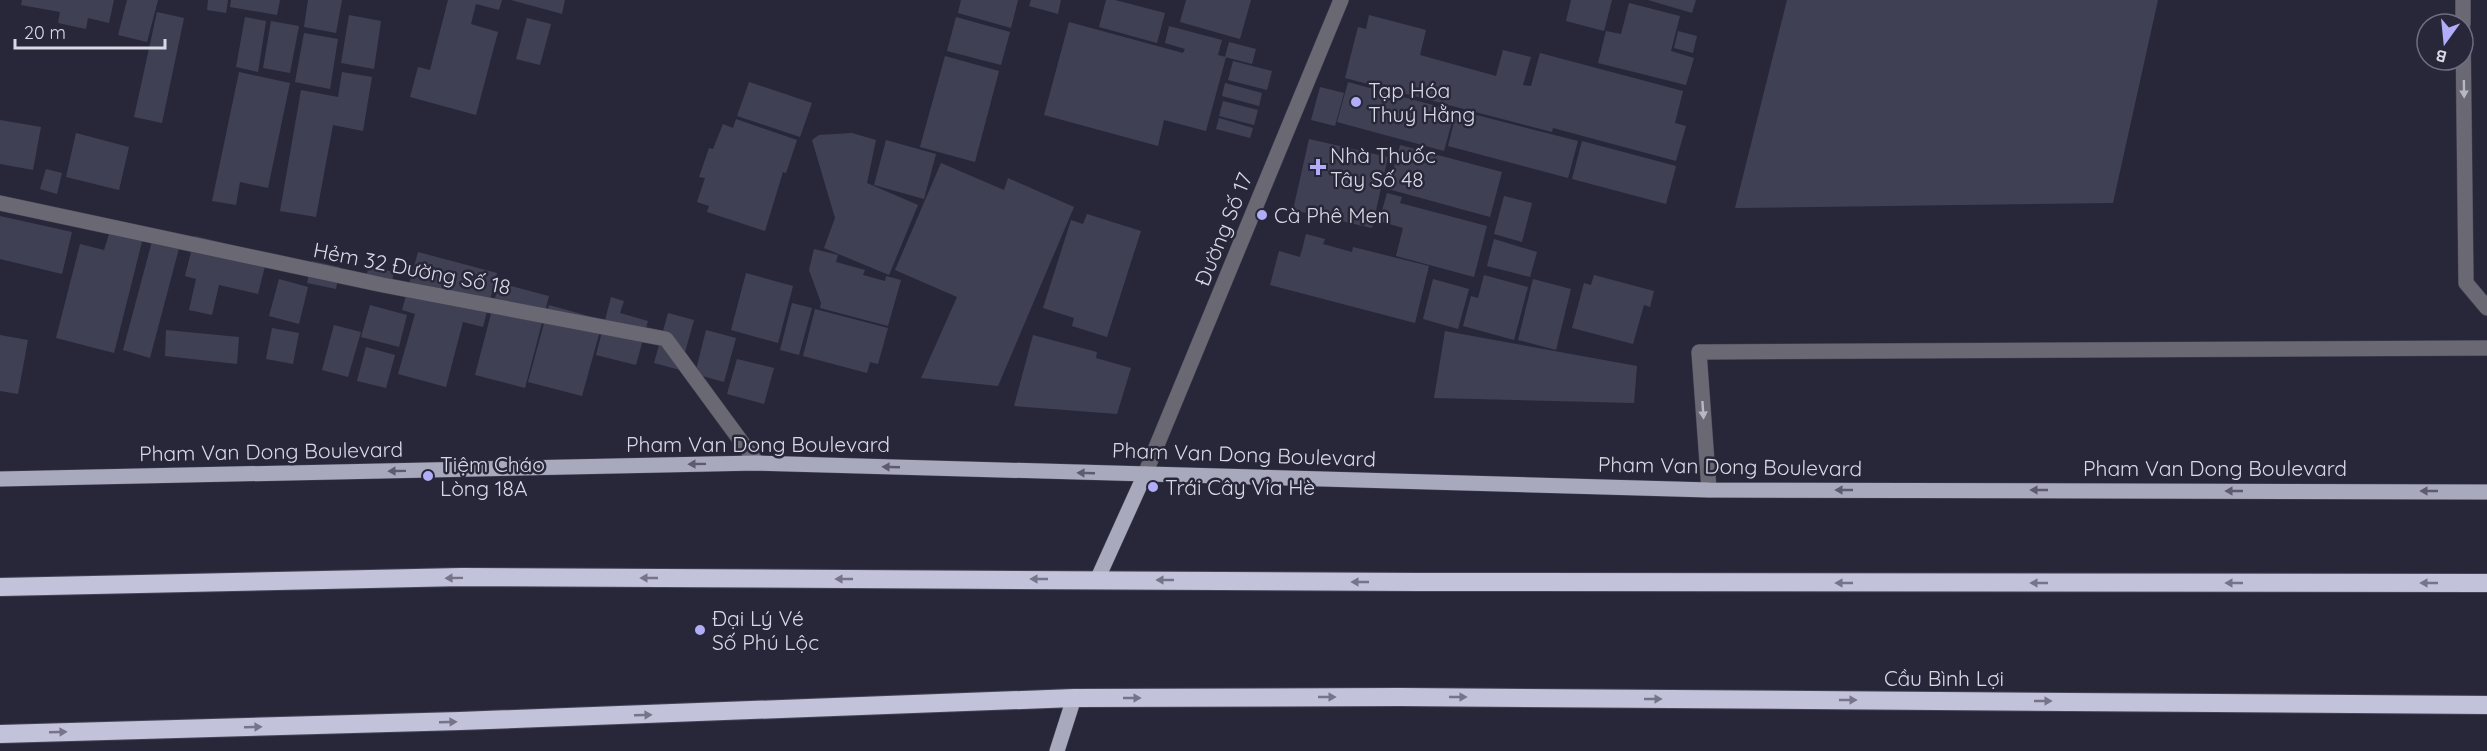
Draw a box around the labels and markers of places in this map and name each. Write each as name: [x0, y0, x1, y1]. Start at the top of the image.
place label: Tạp Hóa Thuý Hằng: [1368, 77, 1475, 127]
marker: Tạp Hóa Thuý Hằng: [1349, 95, 1363, 109]
place label: Nhà Thuốc Tây Số 48: [1330, 142, 1436, 192]
marker: Nhà Thuốc Tây Số 48: [1311, 160, 1325, 174]
place label: Cà Phê Men: [1274, 202, 1390, 228]
marker: Cà Phê Men: [1255, 208, 1269, 222]
place label: Tiệm Cháo Lòng 18A: [440, 451, 545, 501]
marker: Tiệm Cháo Lòng 18A: [421, 469, 435, 483]
place label: Trái Cây Vỉa Hè: [1165, 474, 1315, 500]
marker: Trái Cây Vỉa Hè: [1146, 480, 1160, 494]
place label: Đại Lý Vé Số Phú Lộc: [712, 605, 819, 655]
marker: Đại Lý Vé Số Phú Lộc: [693, 623, 707, 637]

